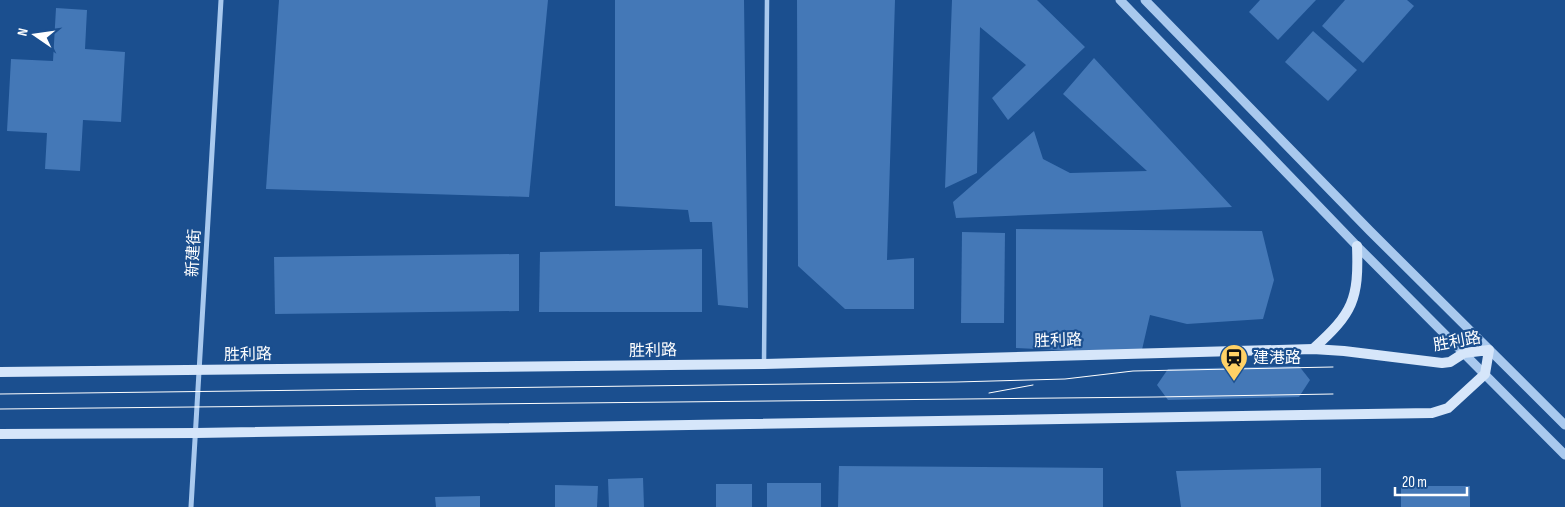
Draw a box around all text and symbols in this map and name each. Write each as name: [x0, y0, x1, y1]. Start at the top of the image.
north arrow: [10, 10, 60, 60]
text: N: [14, 27, 32, 38]
street label: 新建街: [183, 229, 205, 277]
street label: 胜利路: [1432, 328, 1482, 356]
street label: 胜利路: [1034, 331, 1082, 351]
street label: 胜利路: [629, 341, 677, 361]
station icon: 建港路: [1219, 343, 1249, 382]
street label: 胜利路: [224, 345, 272, 365]
place label: 建港路: [1253, 349, 1301, 368]
scale bar: [1395, 464, 1468, 496]
text: 20 m: [1402, 473, 1427, 492]

